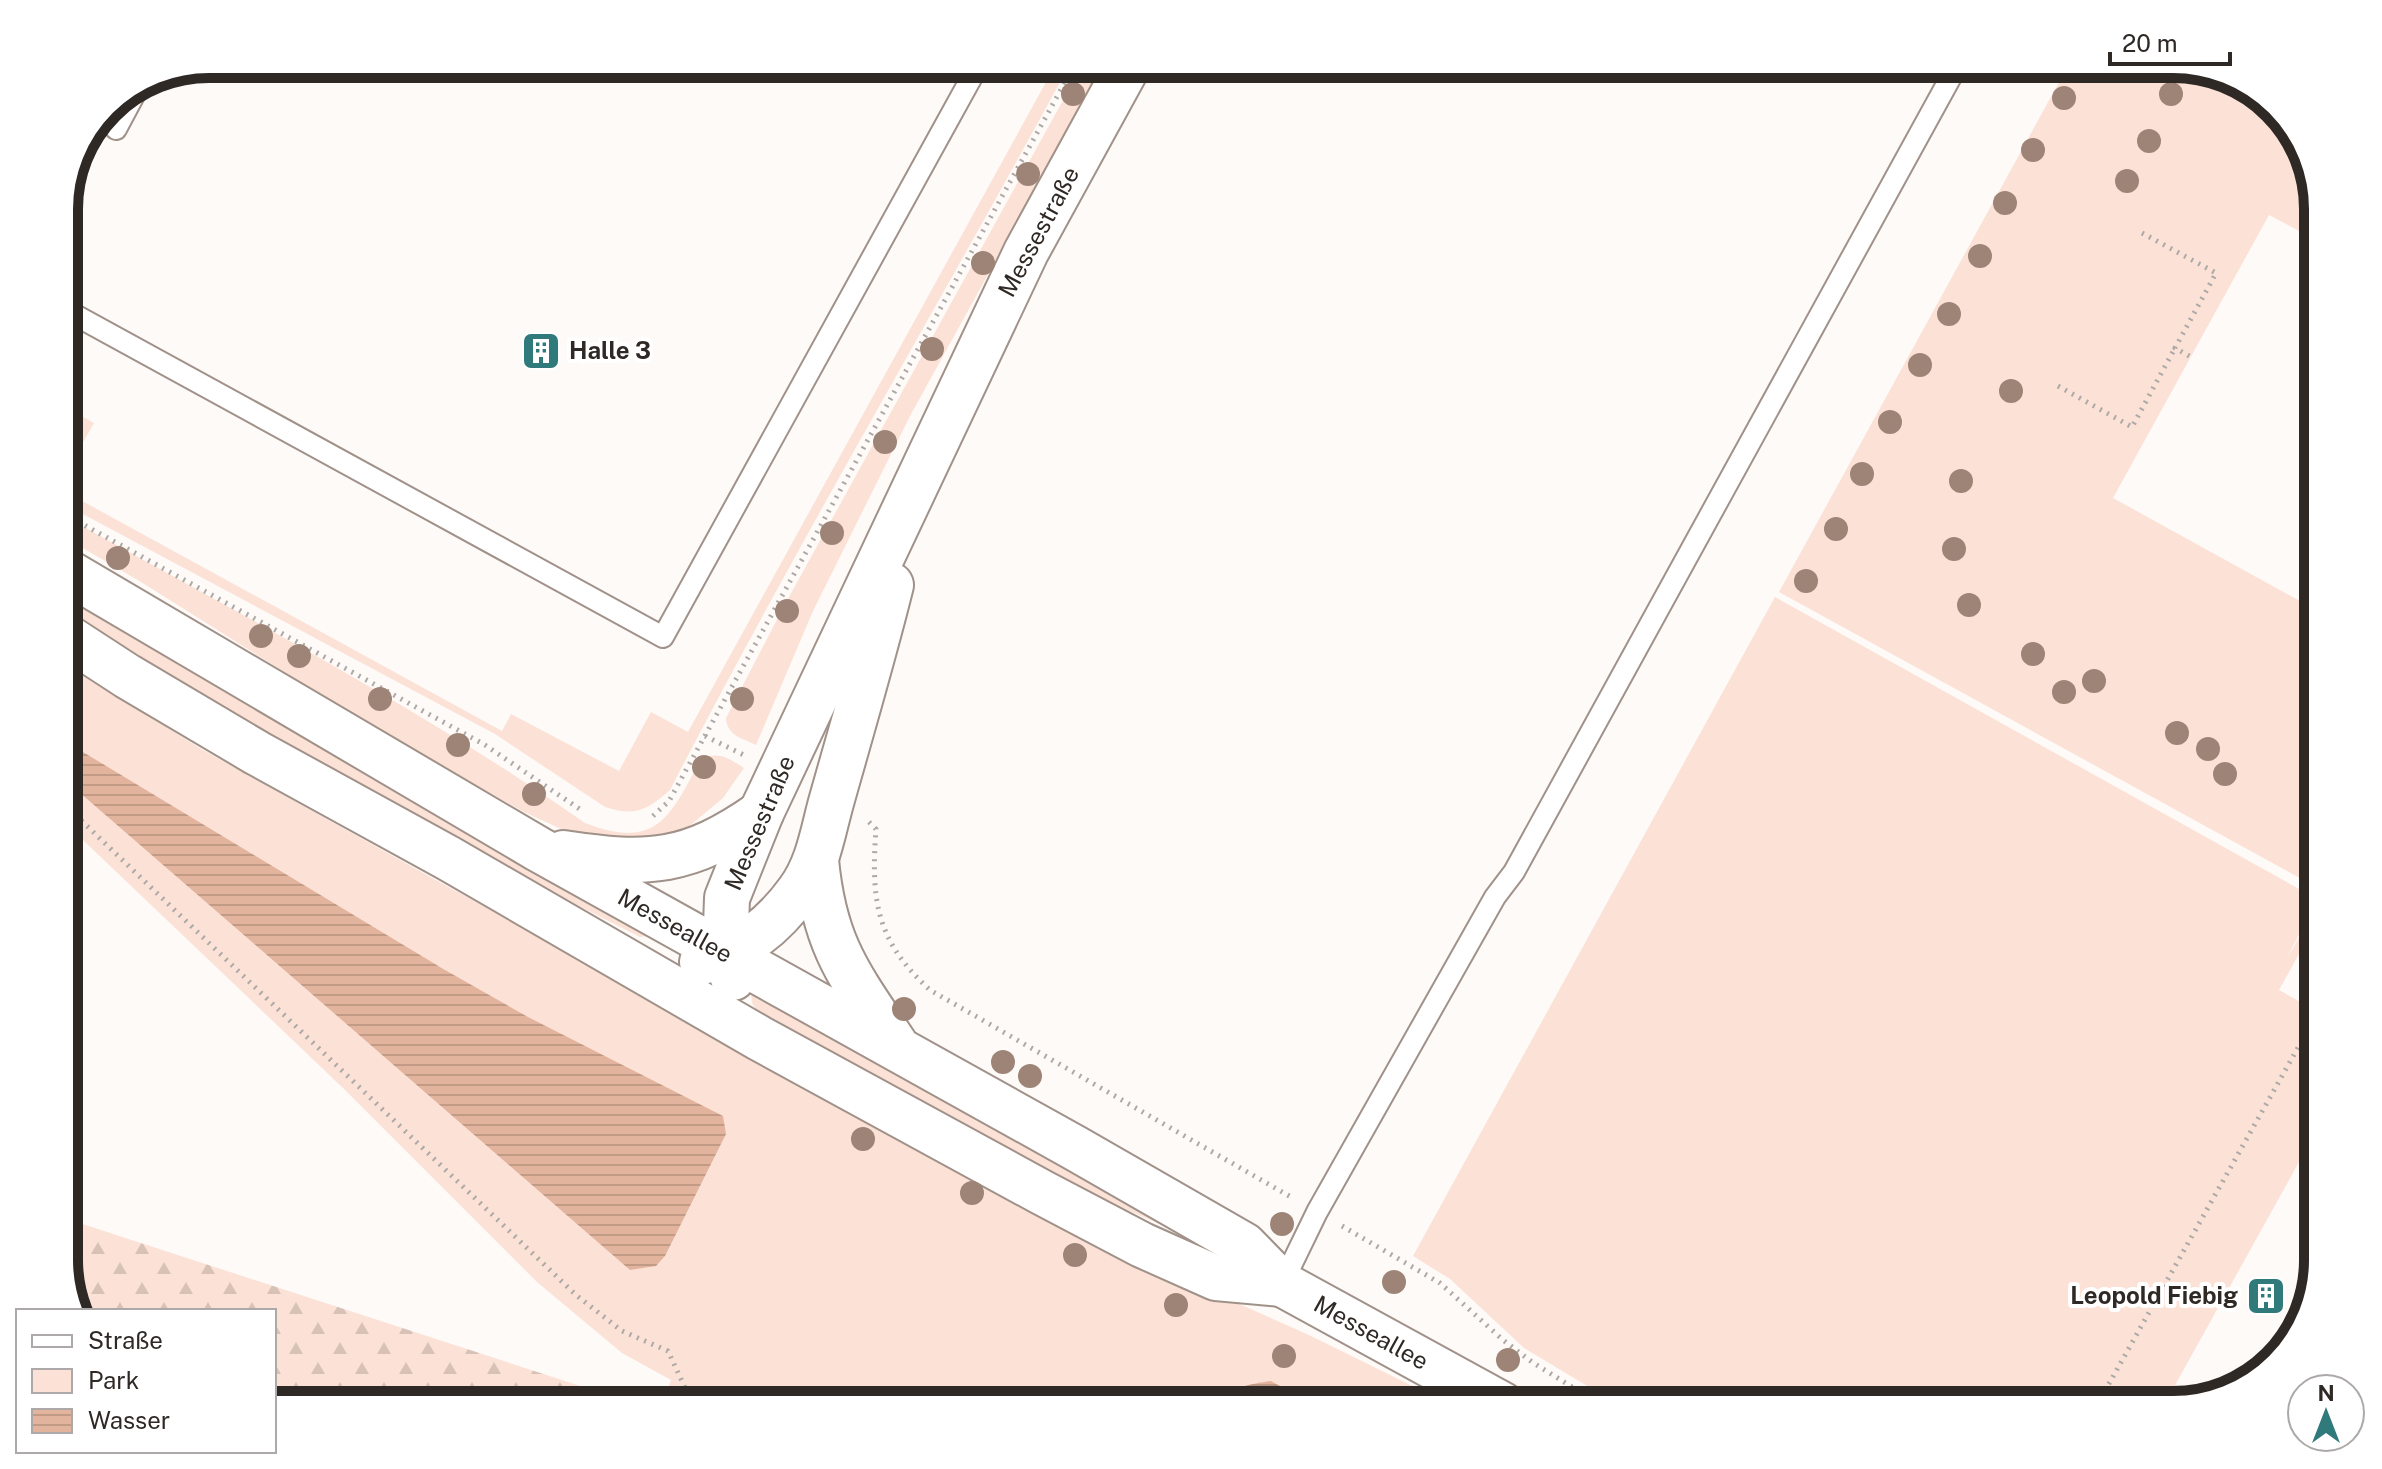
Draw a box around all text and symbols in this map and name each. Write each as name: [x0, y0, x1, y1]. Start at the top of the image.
scale bar: [2110, 16, 2230, 66]
text: 20 m: [2122, 29, 2178, 57]
street label: Messestraße: [992, 162, 1084, 301]
building icon: Halle 3: [520, 330, 562, 372]
place label: Halle 3: [569, 336, 651, 364]
street label: Messestraße: [718, 751, 800, 894]
street label: Messeallee: [613, 882, 738, 968]
building icon: Leopold Fiebig: [2245, 1275, 2287, 1317]
place label: Leopold Fiebig: [2070, 1281, 2238, 1309]
street label: Messeallee: [1309, 1289, 1434, 1375]
legend: [16, 1309, 276, 1453]
text: Straße: [88, 1326, 163, 1354]
text: Park: [88, 1366, 139, 1394]
north arrow: [2286, 1373, 2366, 1453]
text: N: [2317, 1380, 2335, 1406]
text: Wasser: [88, 1406, 170, 1434]

